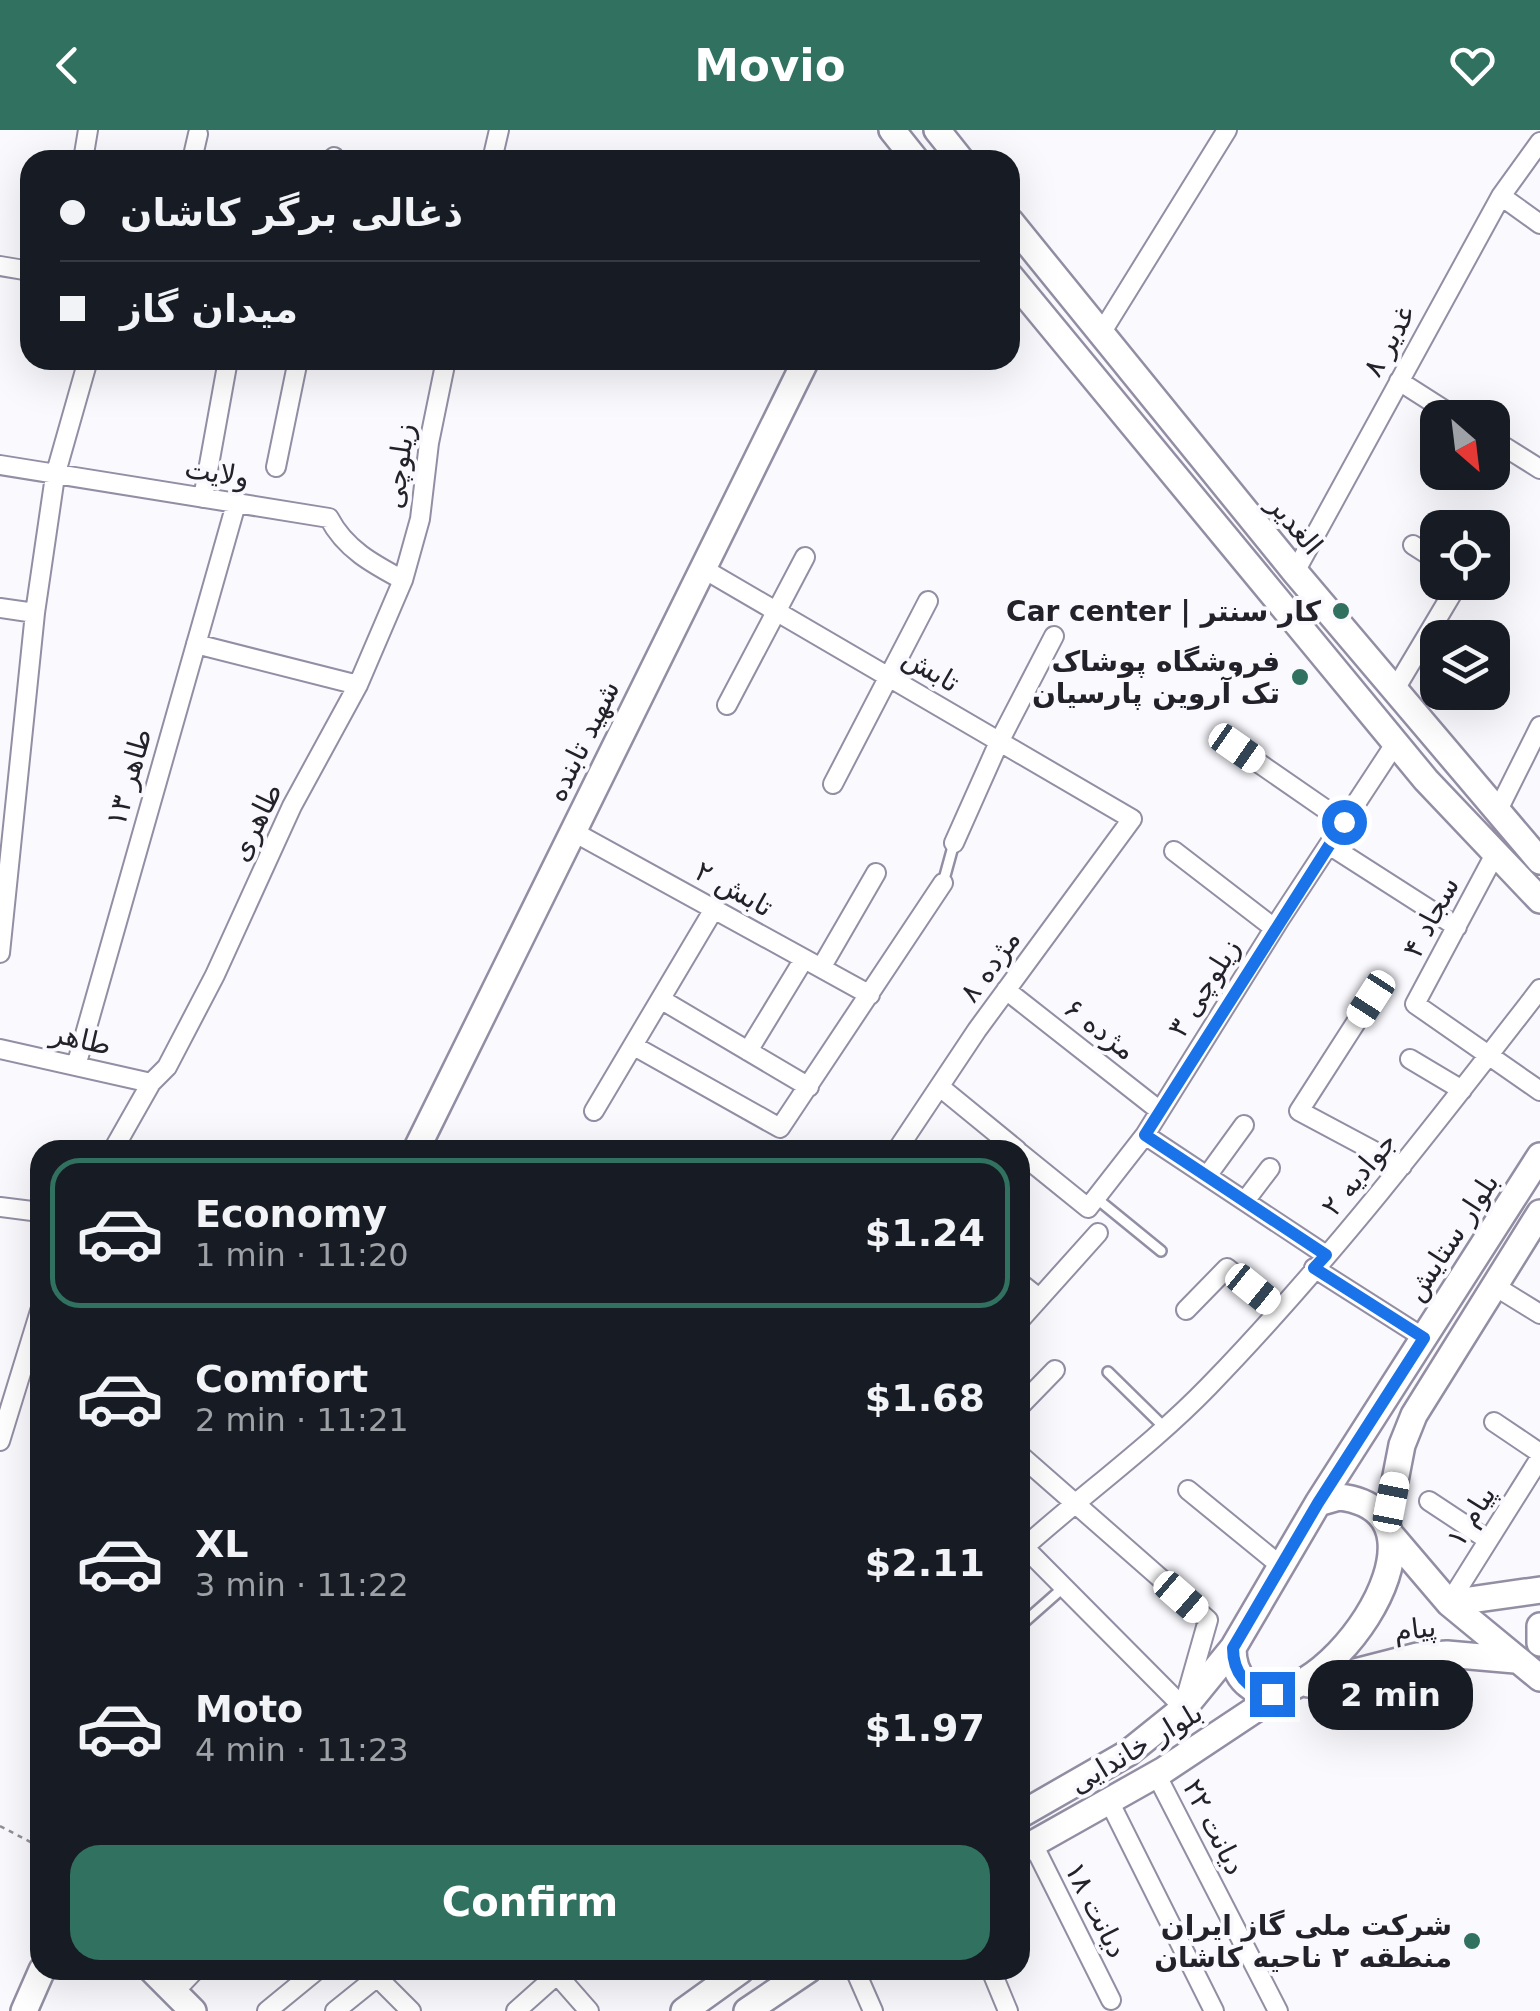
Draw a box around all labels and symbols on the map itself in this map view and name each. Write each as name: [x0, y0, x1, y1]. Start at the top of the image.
street label: غدیر ۸: [1356, 300, 1422, 382]
north arrow: [1420, 400, 1510, 490]
street label: زیلوچی: [377, 421, 421, 511]
street label: ولایت: [182, 452, 252, 494]
street label: الغدیر: [1259, 487, 1329, 562]
place label: Car center | کار سنتر: [1006, 595, 1322, 628]
marker: Car center | کار سنتر: [1330, 600, 1352, 622]
street label: تابش: [897, 641, 965, 699]
place label: فروشگاه پوشاک تک آروین پارسیان: [1032, 645, 1280, 710]
marker: فروشگاه پوشاک تک آروین پارسیان: [1289, 666, 1311, 688]
street label: شهید تابنده: [540, 675, 626, 807]
car: [1204, 719, 1270, 777]
street label: طاهر ۱۳: [99, 724, 159, 830]
street label: طاهری: [223, 777, 289, 867]
route start: [1322, 800, 1367, 845]
street label: تابش ۲: [689, 854, 779, 924]
street label: سجاد ۴: [1396, 871, 1466, 963]
street label: مژده ۸: [953, 923, 1027, 1009]
street label: زیلوچی ۳: [1161, 933, 1247, 1043]
car: [1342, 966, 1400, 1032]
street label: مژده ۶: [1058, 991, 1142, 1067]
street label: طاهر: [46, 1016, 114, 1062]
street label: جوادیه ۲: [1315, 1126, 1403, 1222]
street label: بلوار ستایش: [1398, 1167, 1506, 1307]
car: [1220, 1258, 1286, 1320]
car: [1371, 1470, 1411, 1534]
street label: پیام ۱: [1440, 1479, 1502, 1553]
car: [1149, 1566, 1213, 1628]
street label: پیام: [1392, 1610, 1438, 1648]
callout: 2 min: [1307, 1659, 1472, 1729]
route end: [1250, 1672, 1295, 1717]
street label: بلوار خاندایی: [1064, 1695, 1208, 1801]
street label: دیانت ۲۲: [1176, 1774, 1252, 1880]
street label: دیانت ۱۸: [1058, 1857, 1134, 1963]
place label: شرکت ملی گاز ایران منطقه ۲ ناحیه کاشان: [1154, 1909, 1452, 1974]
marker: شرکت ملی گاز ایران منطقه ۲ ناحیه کاشان: [1461, 1930, 1483, 1952]

